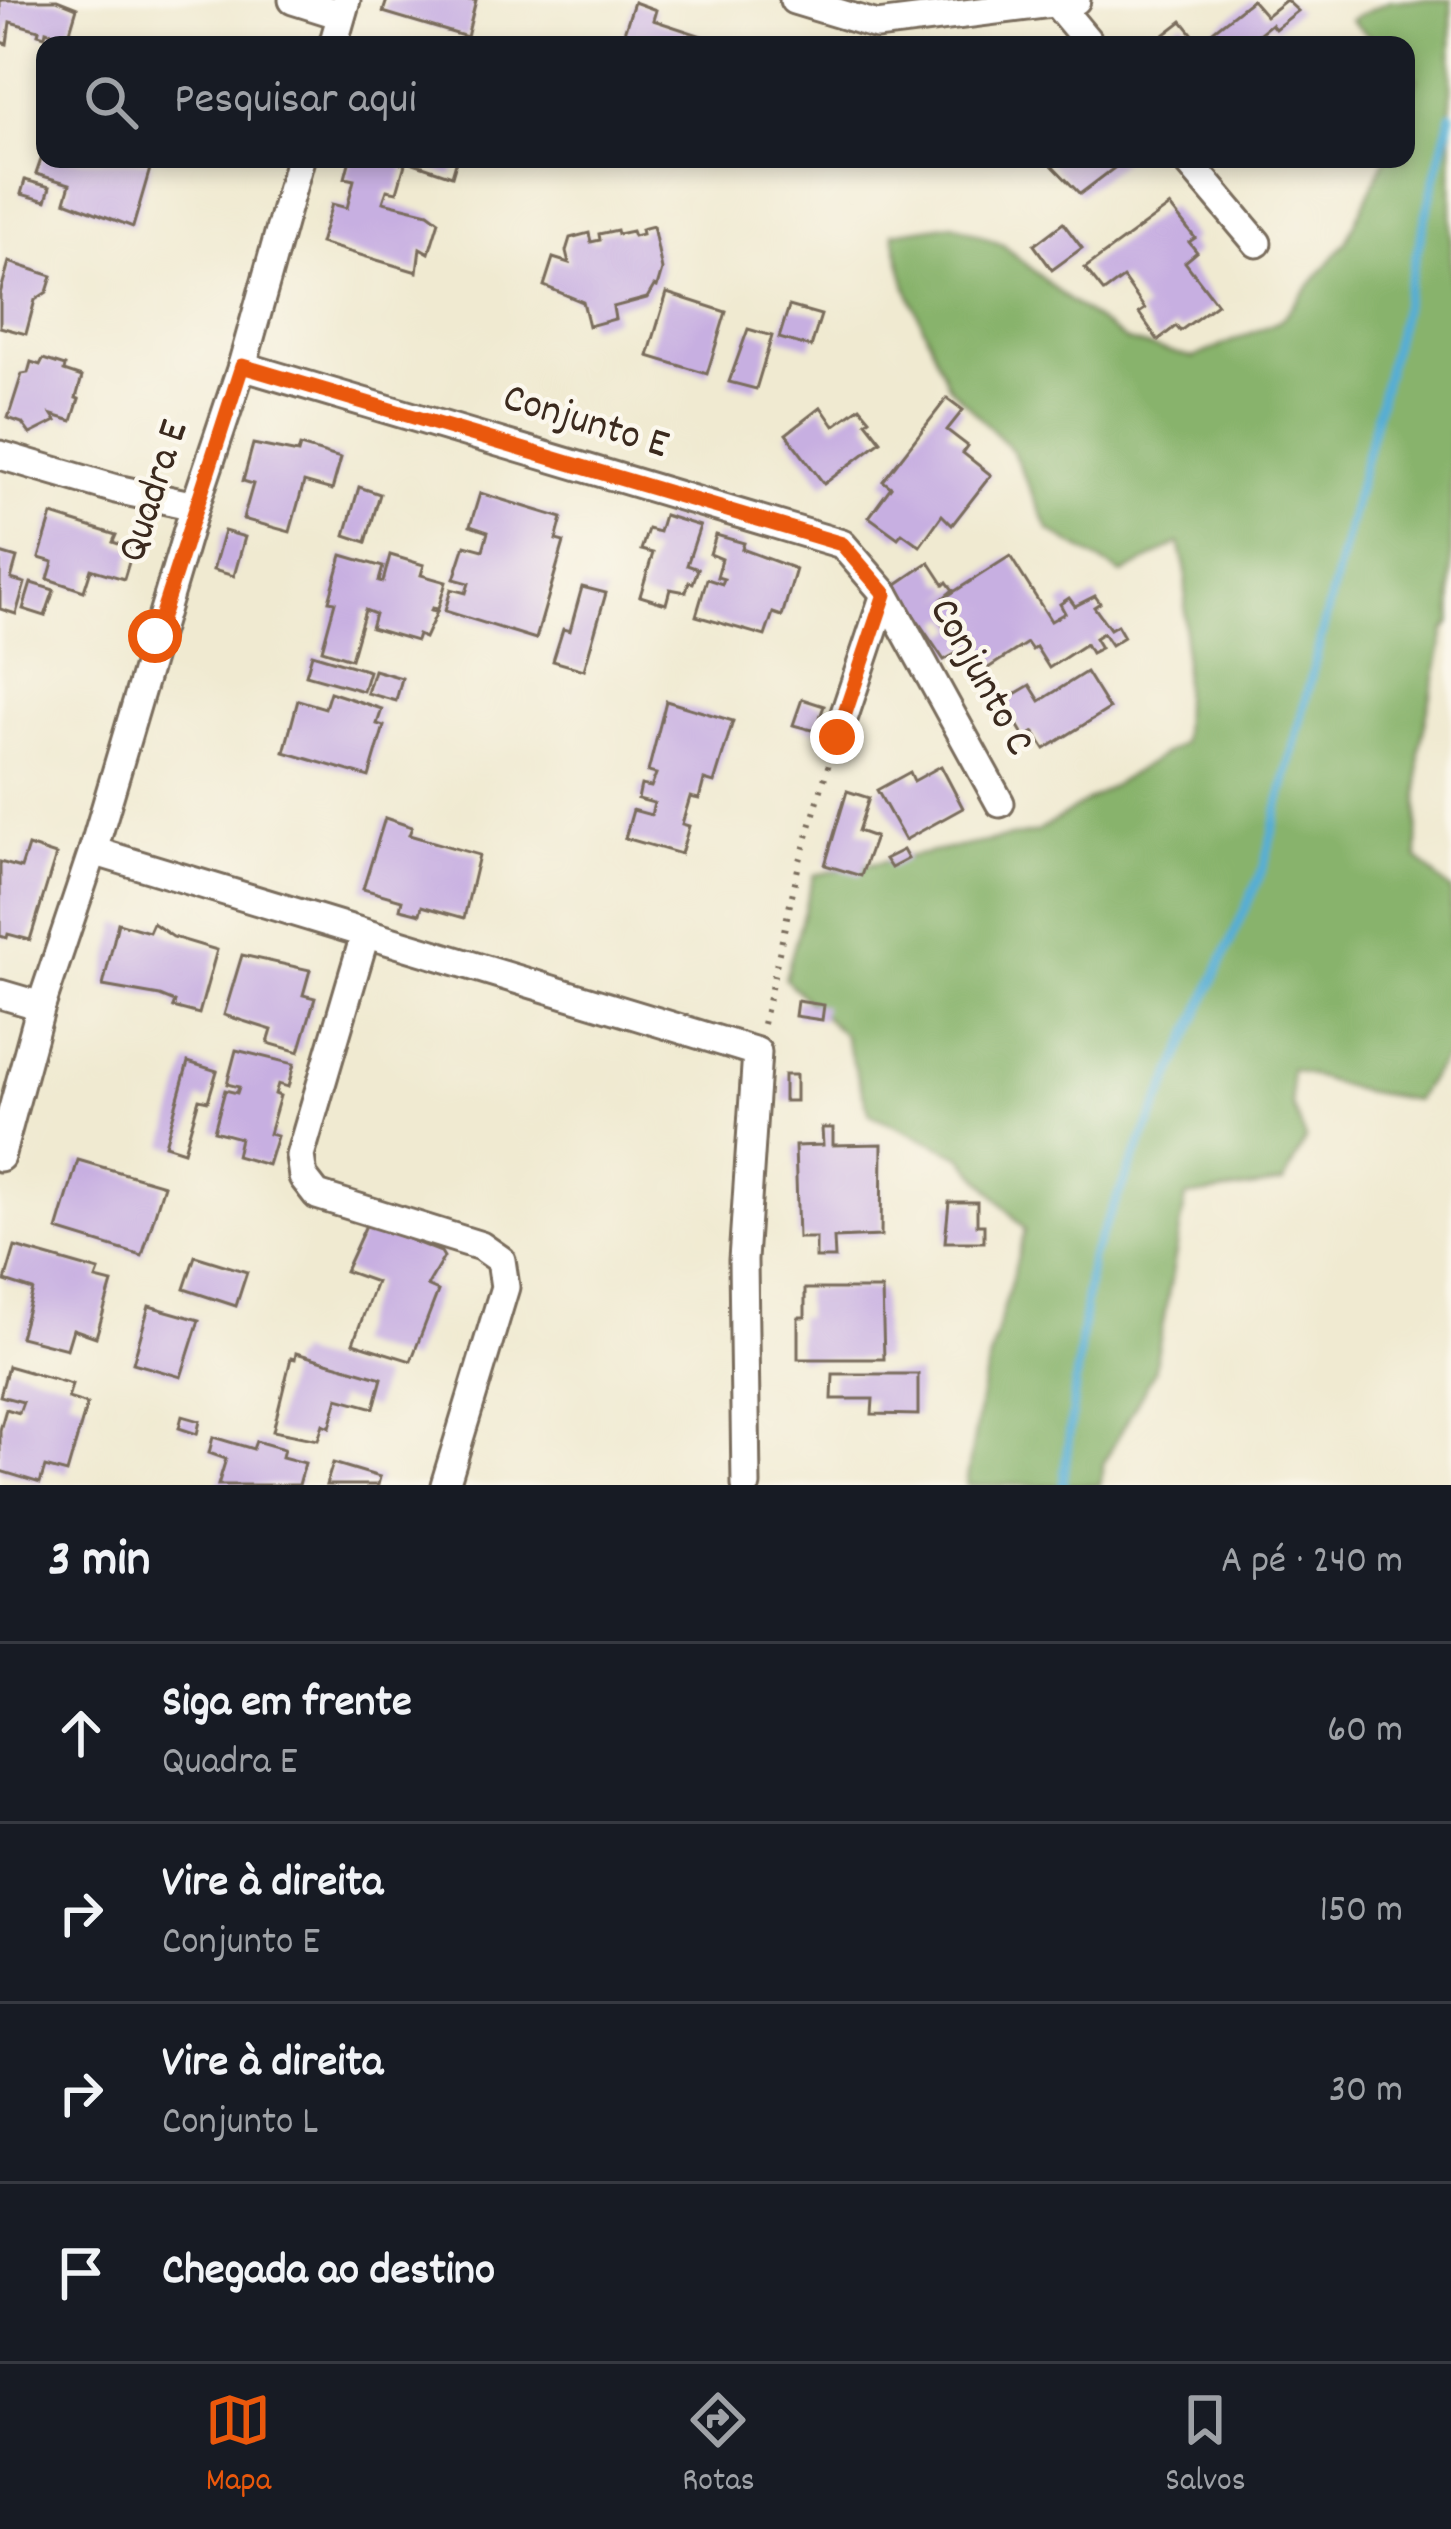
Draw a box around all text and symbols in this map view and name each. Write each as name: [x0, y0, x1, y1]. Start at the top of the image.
search box: [36, 36, 1415, 168]
icon: search: [78, 69, 144, 135]
text: Pesquisar aqui: [174, 70, 417, 134]
street label: Conjunto E: [495, 370, 675, 478]
street label: Quadra E: [105, 413, 207, 571]
street label: Conjunto C: [911, 588, 1047, 768]
route start: [128, 609, 182, 663]
route end: [810, 710, 864, 764]
text: 3 min: [48, 1527, 150, 1599]
text: A pé · 240 m: [1221, 1536, 1403, 1591]
text: Siga em frente: [162, 1673, 412, 1737]
icon: ahead: [48, 1700, 114, 1766]
text: 60 m: [1327, 1705, 1403, 1760]
text: Quadra E: [162, 1737, 298, 1792]
text: Vire à direita: [162, 1853, 383, 1917]
icon: right: [48, 1880, 114, 1946]
text: 150 m: [1319, 1885, 1403, 1940]
text: Conjunto E: [162, 1917, 320, 1972]
text: Vire à direita: [162, 2033, 383, 2097]
icon: right: [48, 2060, 114, 2126]
text: 30 m: [1329, 2065, 1403, 2120]
text: Conjunto L: [162, 2097, 318, 2152]
icon: arrive: [48, 2240, 114, 2306]
text: Chegada ao destino: [162, 2241, 495, 2305]
tab: Mapa: [205, 2387, 271, 2506]
tab: Rotas: [682, 2387, 755, 2506]
tab: Salvos: [1165, 2387, 1246, 2506]

